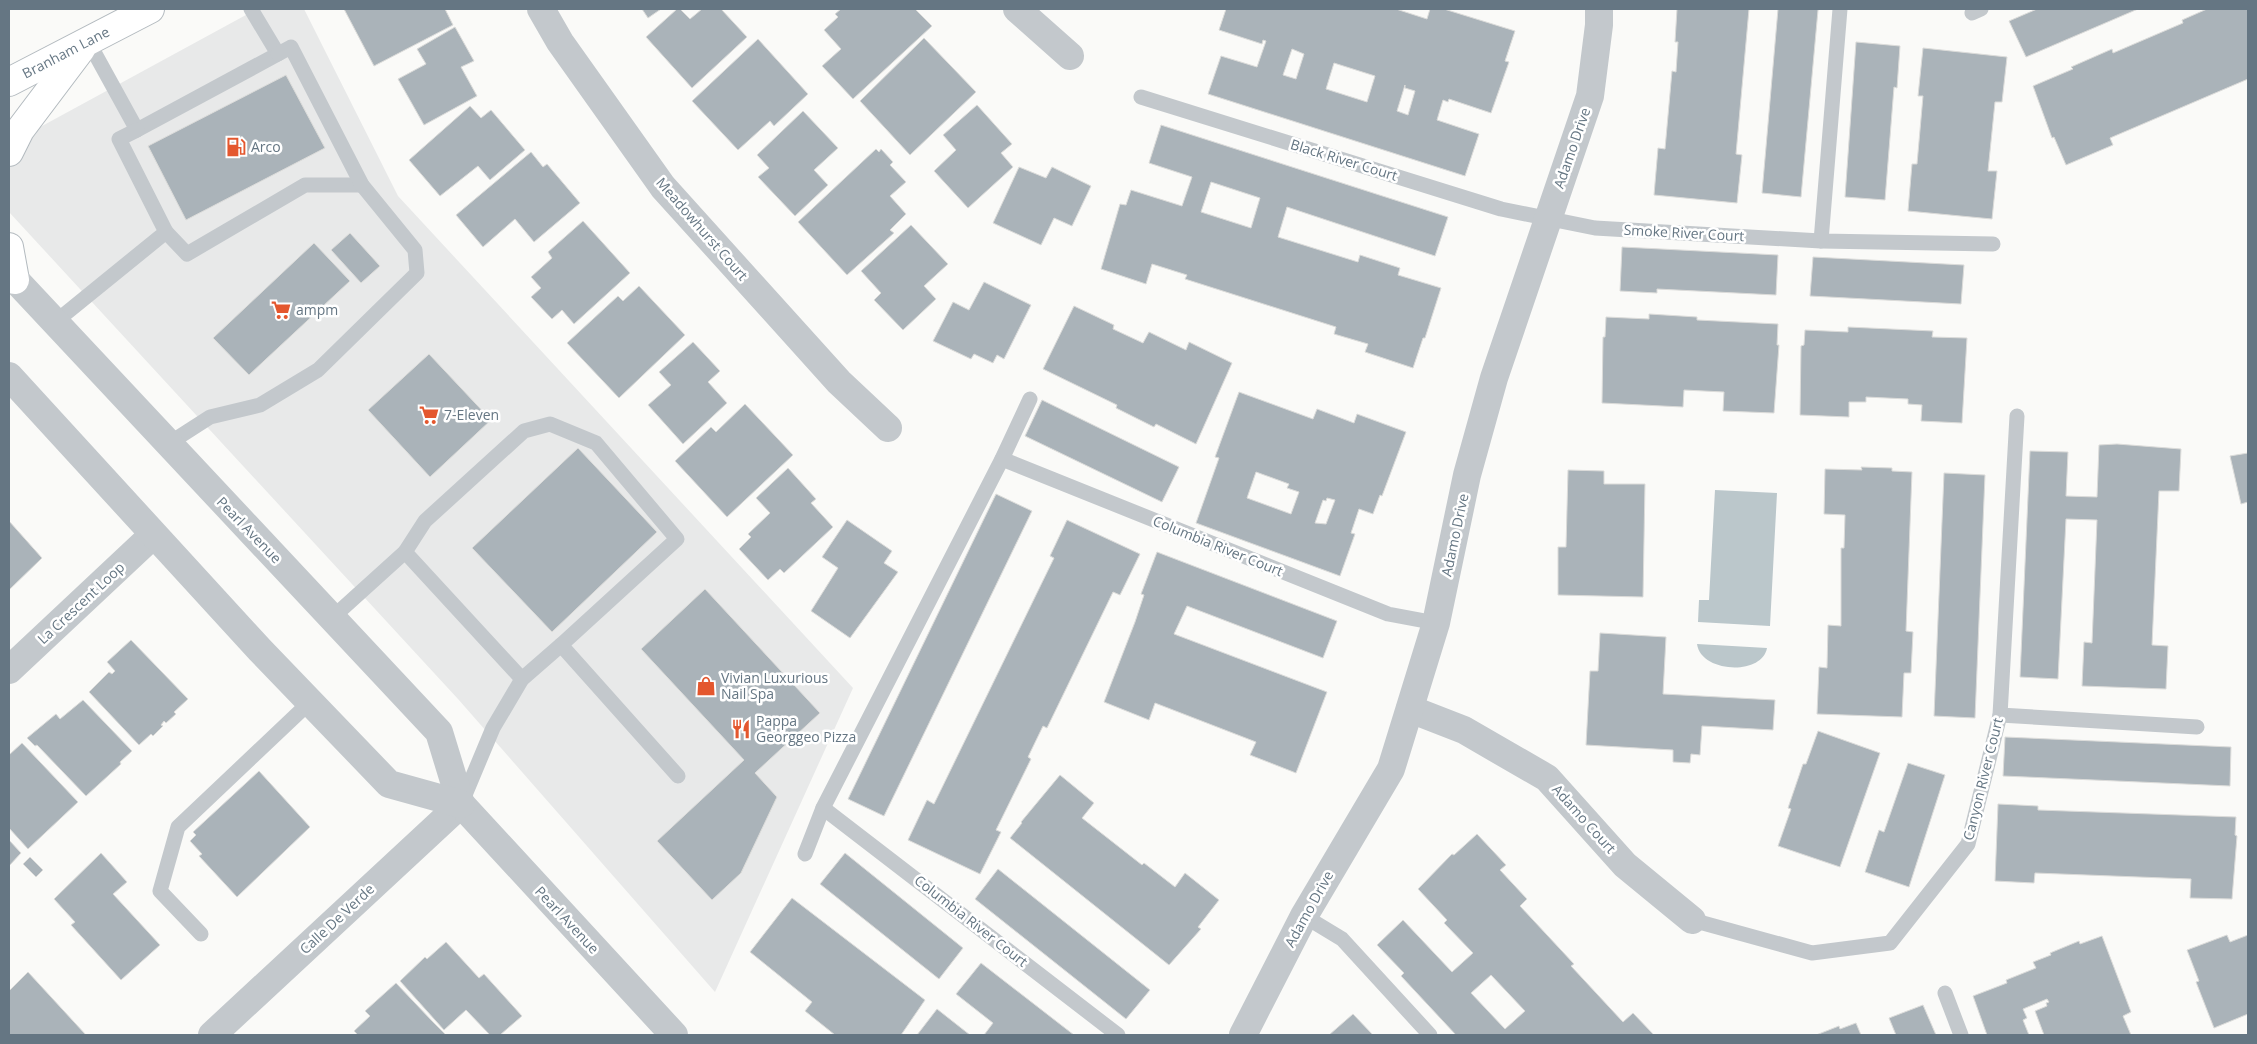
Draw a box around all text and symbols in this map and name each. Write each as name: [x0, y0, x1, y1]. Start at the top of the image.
street label: Branham Lane: [19, 22, 113, 83]
street label: Adamo Drive: [1549, 105, 1594, 191]
street label: Black River Court: [1288, 134, 1400, 185]
fuel station icon: Arco: [225, 136, 247, 158]
place label: Arco: [251, 137, 281, 156]
street label: Meadowhurst Court: [652, 173, 752, 284]
street label: Smoke River Court: [1623, 220, 1745, 245]
supermarket icon: ampm: [270, 299, 292, 321]
place label: ampm: [296, 300, 338, 319]
supermarket icon: 7-Eleven: [418, 404, 440, 426]
place label: 7-Eleven: [444, 405, 499, 424]
street label: Adamo Drive: [1436, 491, 1473, 578]
street label: Pearl Avenue: [213, 492, 286, 567]
street label: Columbia River Court: [1150, 511, 1286, 580]
street label: La Crescent Loop: [33, 557, 128, 648]
place label: Vivian Luxurious Nail Spa: [721, 668, 828, 703]
shop icon: Vivian Luxurious Nail Spa: [695, 675, 717, 697]
place label: Pappa Georggeo Pizza: [756, 711, 856, 746]
street label: Canyon River Court: [1958, 716, 2007, 842]
restaurant icon: Pappa Georggeo Pizza: [730, 718, 752, 740]
street label: Adamo Court: [1548, 780, 1620, 857]
street label: Adamo Drive: [1280, 867, 1337, 950]
street label: Columbia River Court: [911, 870, 1032, 971]
street label: Calle De Verde: [295, 879, 378, 958]
street label: Pearl Avenue: [531, 882, 604, 958]

